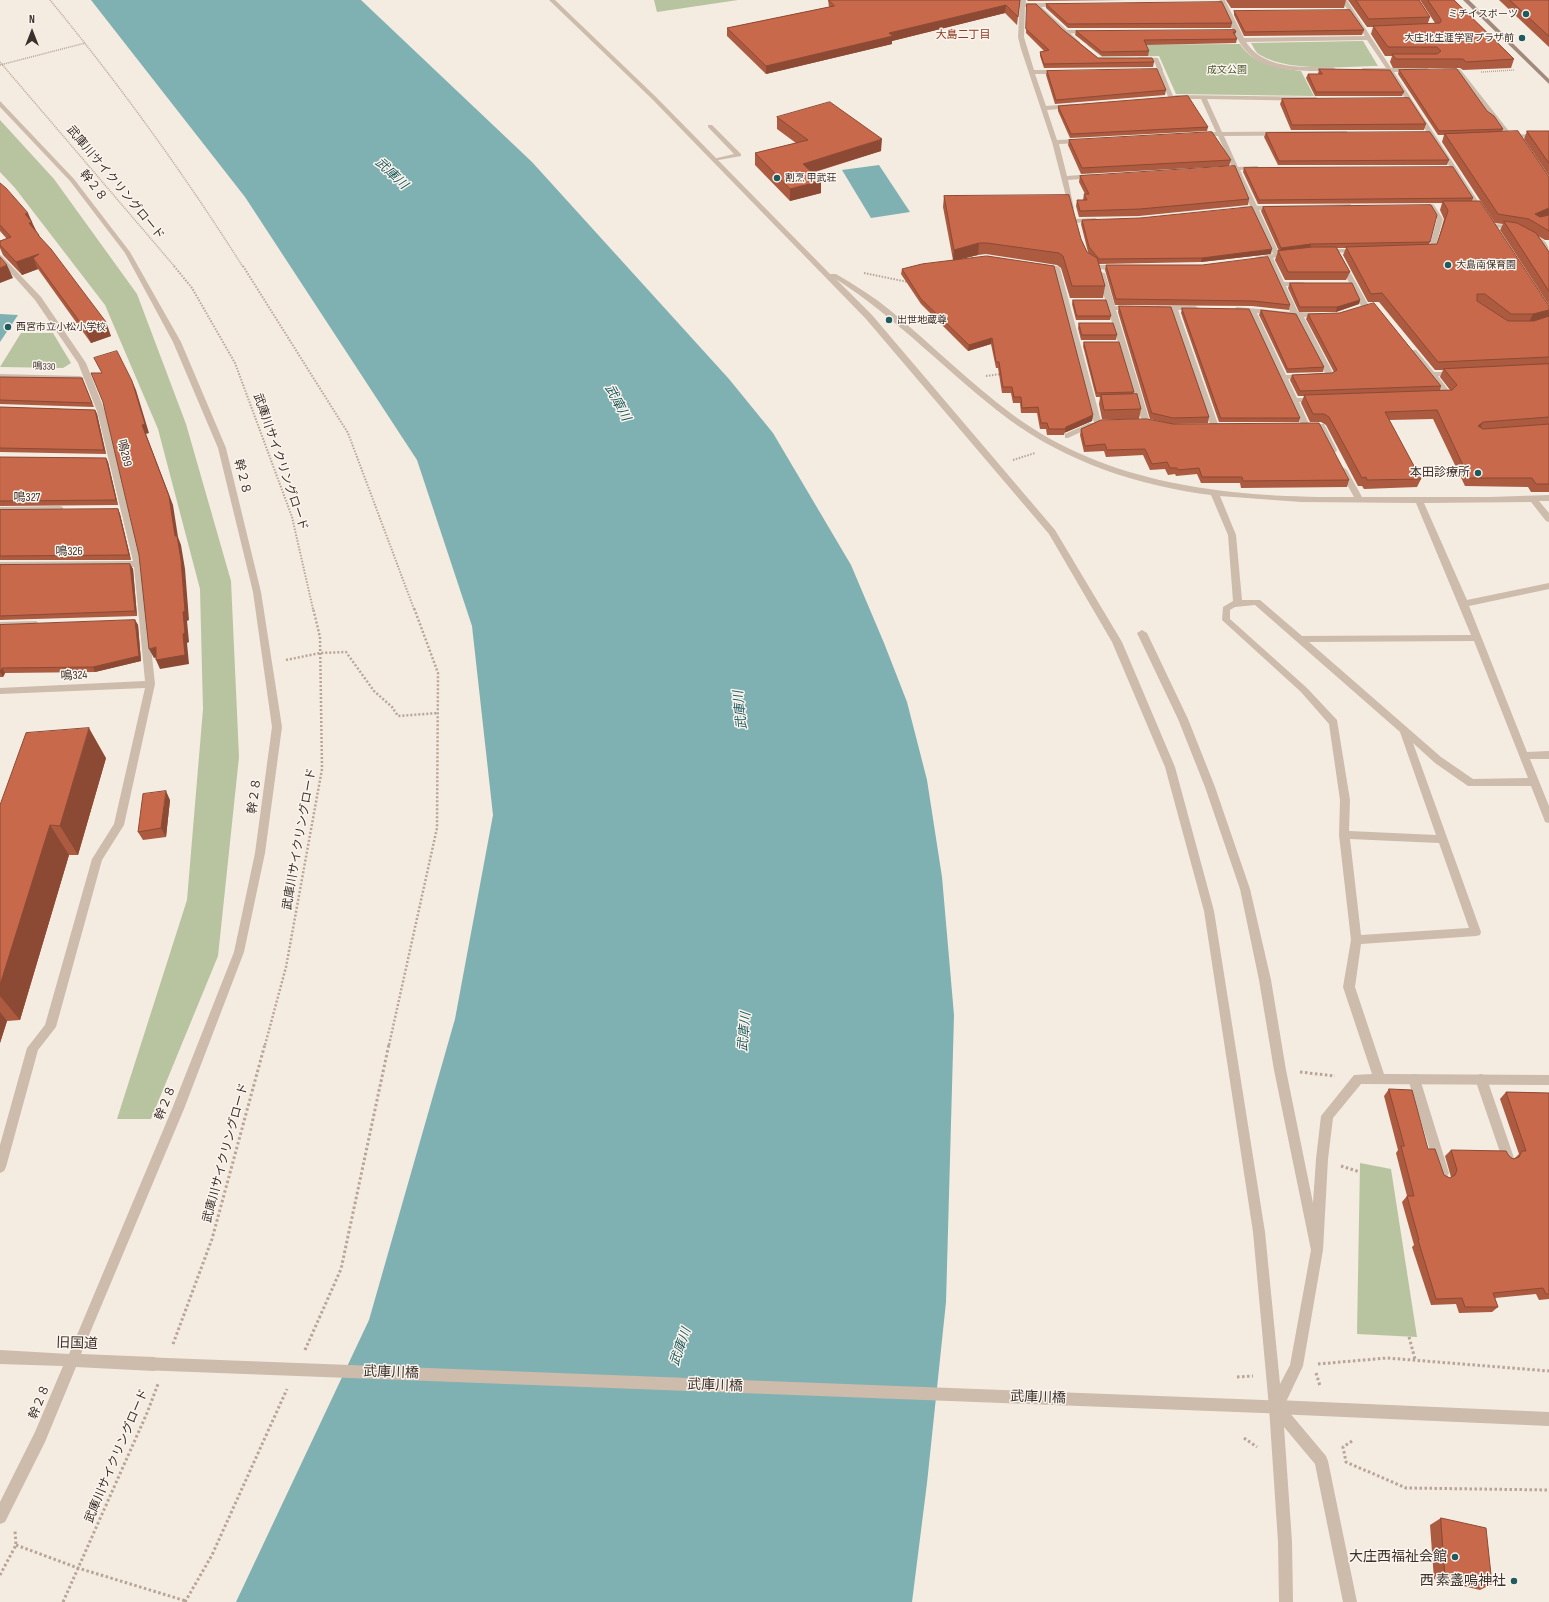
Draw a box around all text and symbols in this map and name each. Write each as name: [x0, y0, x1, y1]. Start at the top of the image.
place label: ミチイスポーツ: [1448, 8, 1518, 20]
marker: ミチイスポーツ: [1521, 9, 1531, 19]
north arrow: [12, 12, 52, 52]
text: N: [29, 13, 35, 26]
district label: 大島二丁目: [936, 28, 990, 42]
place label: 大庄北生涯学習プラザ前: [1404, 32, 1514, 44]
marker: 大庄北生涯学習プラザ前: [1517, 33, 1527, 43]
park label: 成文公園: [1207, 64, 1247, 76]
street label: 武庫川サイクリングロード: [63, 123, 167, 243]
water label: 武庫川: [371, 155, 411, 193]
street label: 幹２８: [76, 167, 110, 205]
place label: 割烹 甲武荘: [785, 172, 837, 184]
marker: 割烹 甲武荘: [772, 173, 782, 183]
place label: 大島南保育園: [1456, 259, 1516, 271]
marker: 大島南保育園: [1443, 260, 1453, 270]
place label: 出世地蔵尊: [897, 314, 947, 326]
marker: 出世地蔵尊: [884, 315, 894, 325]
place label: 西宮市立小松小学校: [16, 321, 106, 333]
marker: 西宮市立小松小学校: [3, 322, 13, 332]
street label: 鳴330: [32, 361, 56, 373]
water label: 武庫川: [601, 382, 633, 424]
street label: 武庫川サイクリングロード: [250, 392, 310, 532]
street label: 鳴289: [114, 438, 134, 468]
street label: 幹２８: [231, 458, 253, 496]
place label: 本田診療所: [1410, 466, 1470, 480]
marker: 本田診療所: [1473, 468, 1483, 478]
street label: 鳴327: [14, 491, 40, 505]
street label: 鳴326: [55, 545, 83, 559]
street label: 鳴324: [60, 668, 88, 684]
water label: 武庫川: [731, 690, 751, 730]
street label: 武庫川サイクリングロード: [280, 767, 320, 911]
street label: 幹２８: [245, 777, 265, 815]
water label: 武庫川: [736, 1012, 754, 1052]
street label: 武庫川サイクリングロード: [200, 1082, 252, 1224]
street label: 幹２８: [153, 1084, 179, 1122]
water label: 武庫川: [667, 1326, 695, 1368]
street label: 旧国道: [56, 1335, 98, 1353]
street label: 武庫川橋: [363, 1364, 419, 1382]
street label: 武庫川橋: [687, 1377, 743, 1395]
street label: 幹２８: [27, 1383, 53, 1421]
street label: 武庫川サイクリングロード: [82, 1387, 152, 1525]
street label: 武庫川橋: [1010, 1389, 1066, 1407]
place label: 大庄西福祉会館: [1349, 1549, 1447, 1565]
marker: 大庄西福祉会館: [1450, 1552, 1460, 1562]
place label: 西 素盞嗚神社: [1420, 1573, 1506, 1589]
marker: 西 素盞嗚神社: [1509, 1576, 1519, 1586]

